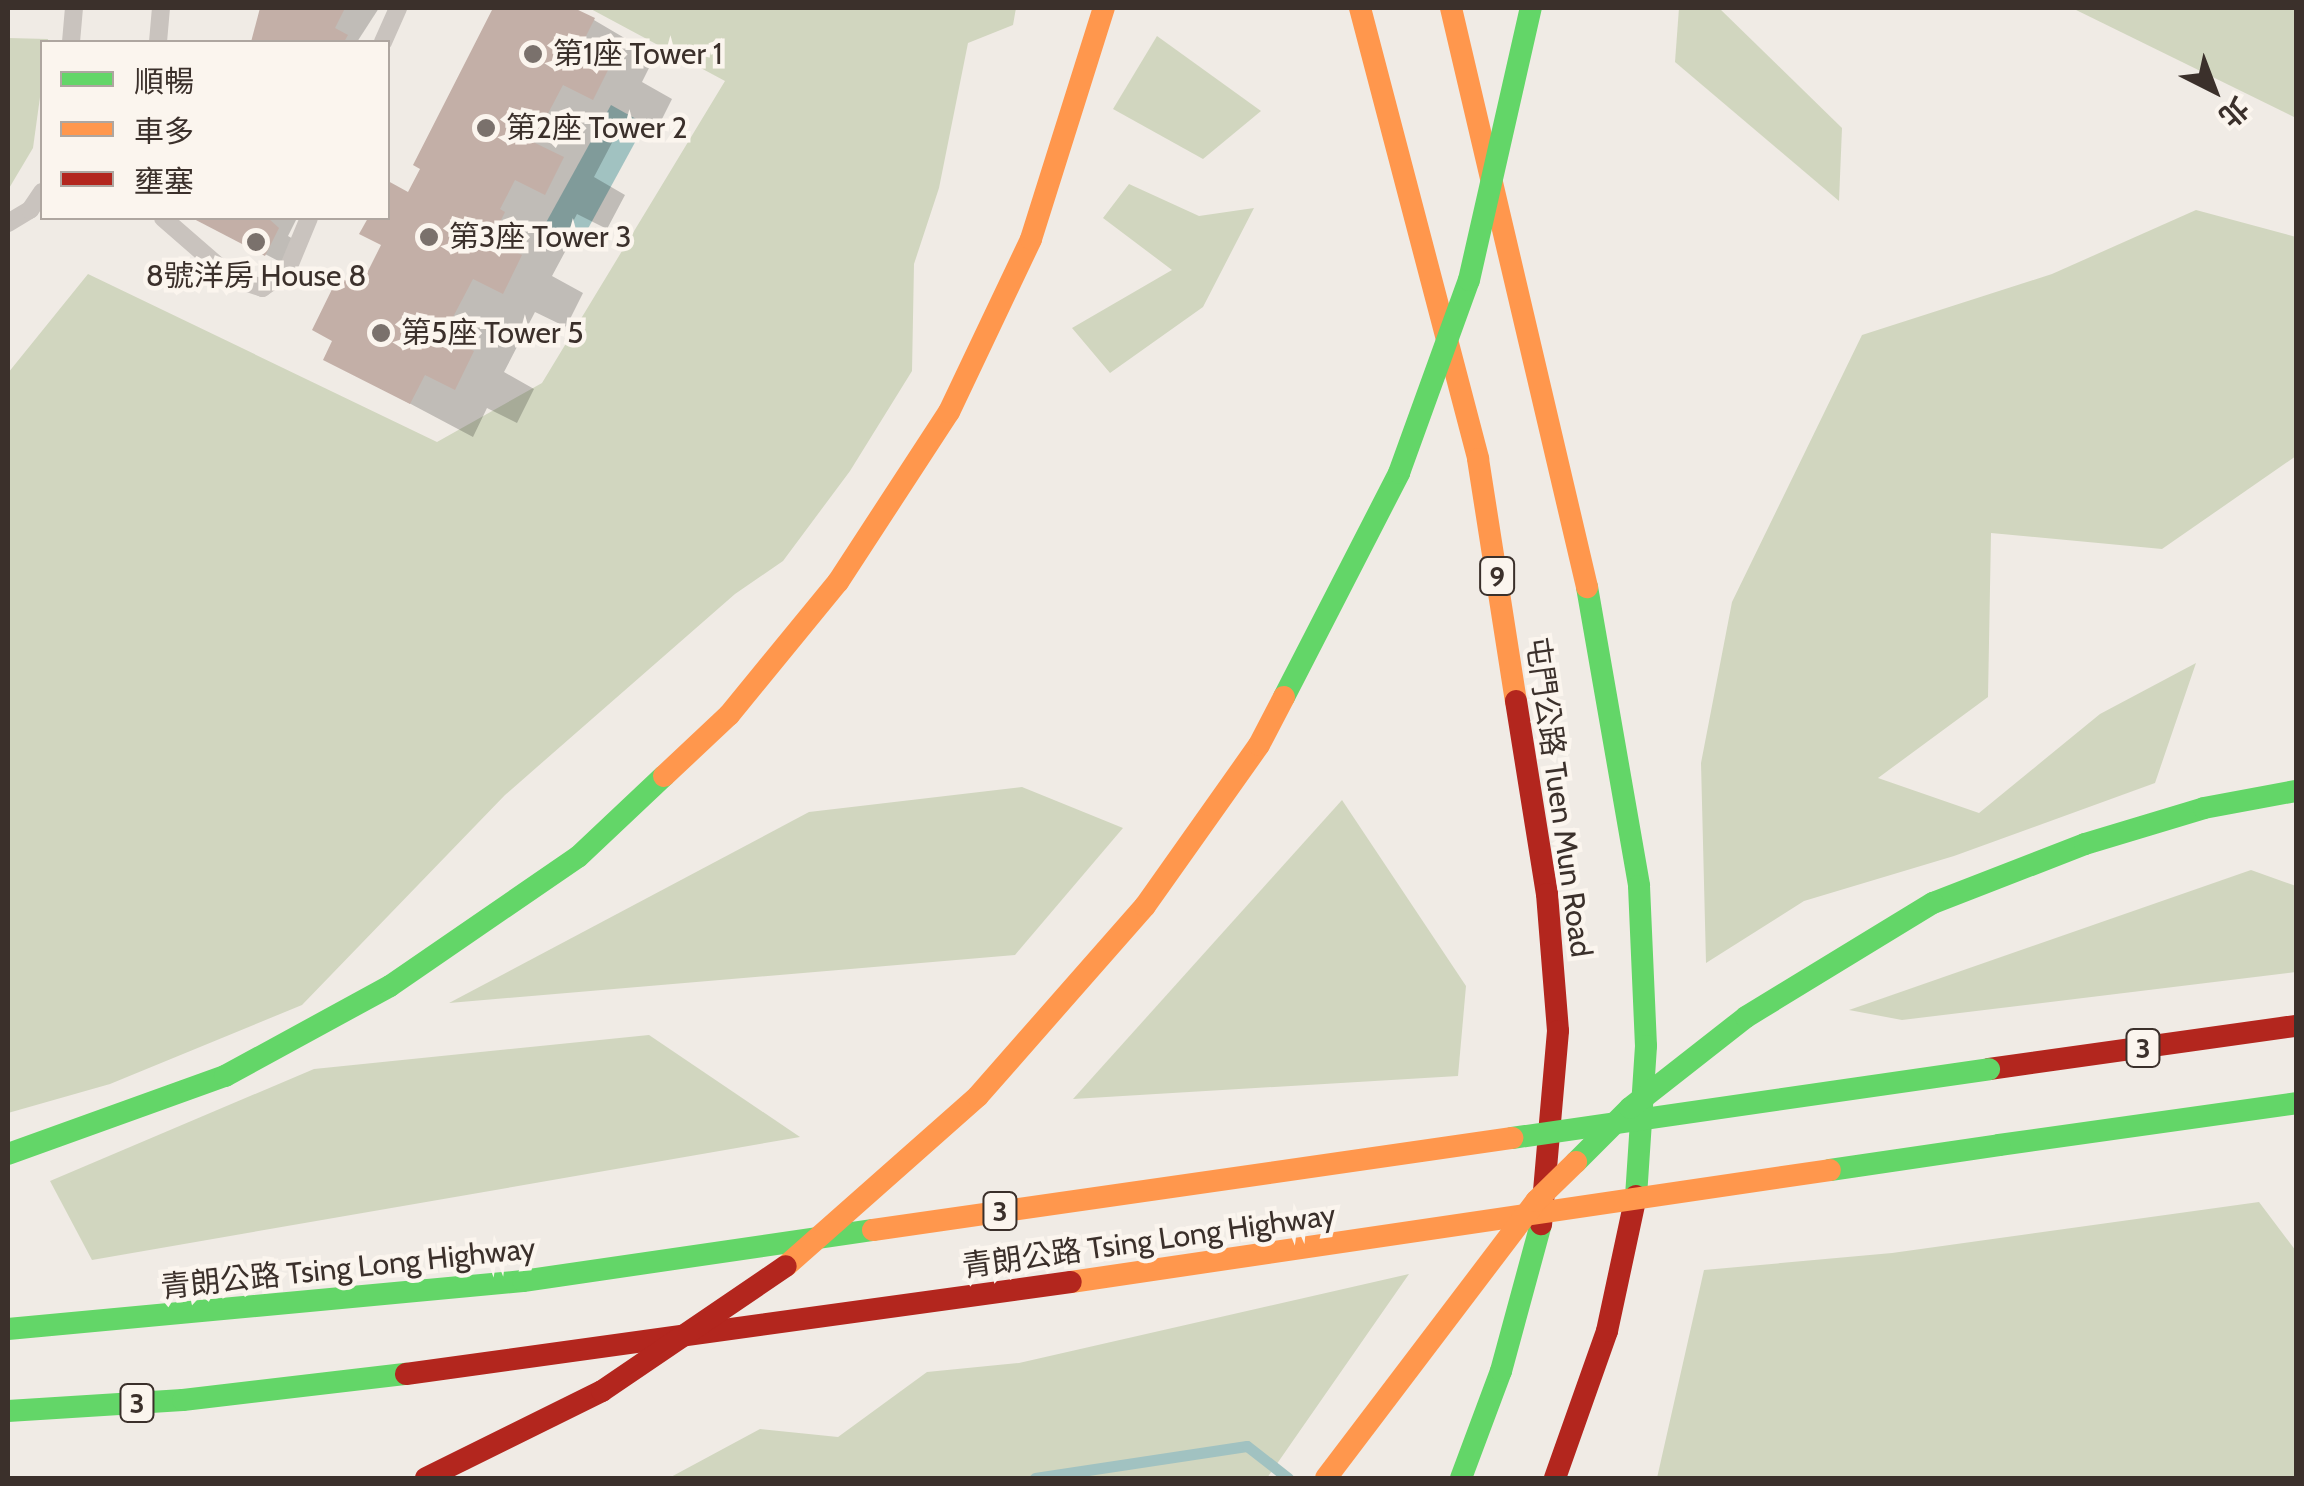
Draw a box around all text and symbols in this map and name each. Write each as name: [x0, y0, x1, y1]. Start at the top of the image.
place label: 第1座 Tower 1: [553, 36, 722, 72]
legend: [40, 40, 390, 220]
north arrow: [2164, 40, 2264, 140]
marker: 第1座 Tower 1: [522, 43, 544, 65]
text: 順暢: [134, 63, 194, 100]
text: 北: [2212, 90, 2256, 134]
place label: 第2座 Tower 2: [506, 110, 687, 146]
text: 車多: [134, 113, 194, 150]
marker: 第2座 Tower 2: [475, 117, 497, 139]
text: 壅塞: [134, 163, 194, 200]
place label: 第3座 Tower 3: [449, 219, 631, 255]
marker: 第3座 Tower 3: [418, 226, 440, 248]
marker: 8號洋房 House 8: [245, 231, 267, 253]
place label: 8號洋房 House 8: [146, 258, 366, 294]
place label: 第5座 Tower 5: [401, 315, 583, 351]
marker: 第5座 Tower 5: [370, 322, 392, 344]
road number: 9: [1477, 553, 1517, 599]
street label: 屯門公路 Tuen Mun Road: [1519, 635, 1599, 959]
road number: 3: [2123, 1025, 2163, 1071]
road number: 3: [980, 1188, 1020, 1234]
street label: 青朗公路 Tsing Long Highway: [960, 1197, 1338, 1285]
street label: 青朗公路 Tsing Long Highway: [159, 1230, 537, 1306]
road number: 3: [117, 1380, 157, 1426]

